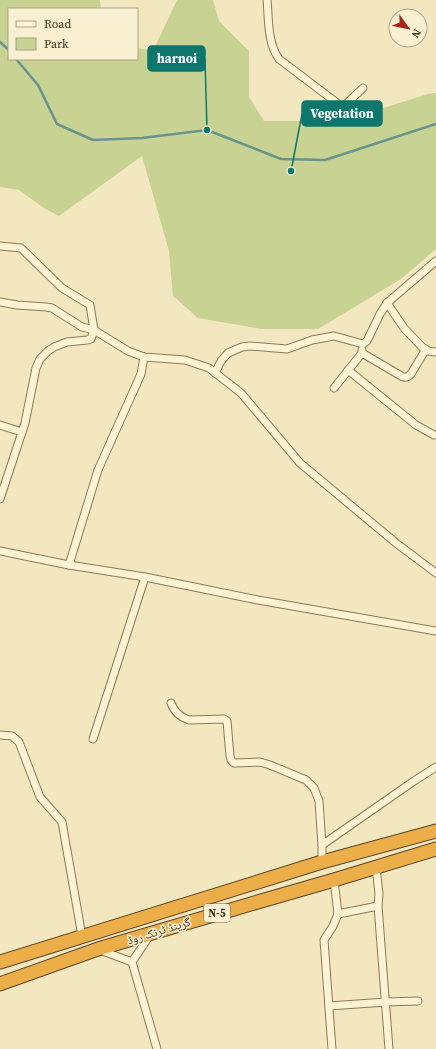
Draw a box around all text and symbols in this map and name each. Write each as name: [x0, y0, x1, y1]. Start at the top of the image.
legend: [8, 8, 138, 60]
north arrow: [388, 8, 428, 48]
text: Road: [44, 16, 71, 32]
text: N: [407, 26, 424, 41]
text: Park: [44, 36, 69, 52]
callout: harnoi: [148, 46, 205, 71]
text: harnoi: [157, 50, 197, 67]
callout: Vegetation: [302, 101, 382, 126]
text: Vegetation: [310, 105, 374, 122]
road number: N-5: [204, 904, 230, 922]
street label: گرینڈ ٹرنک روڈ: [125, 914, 193, 948]

